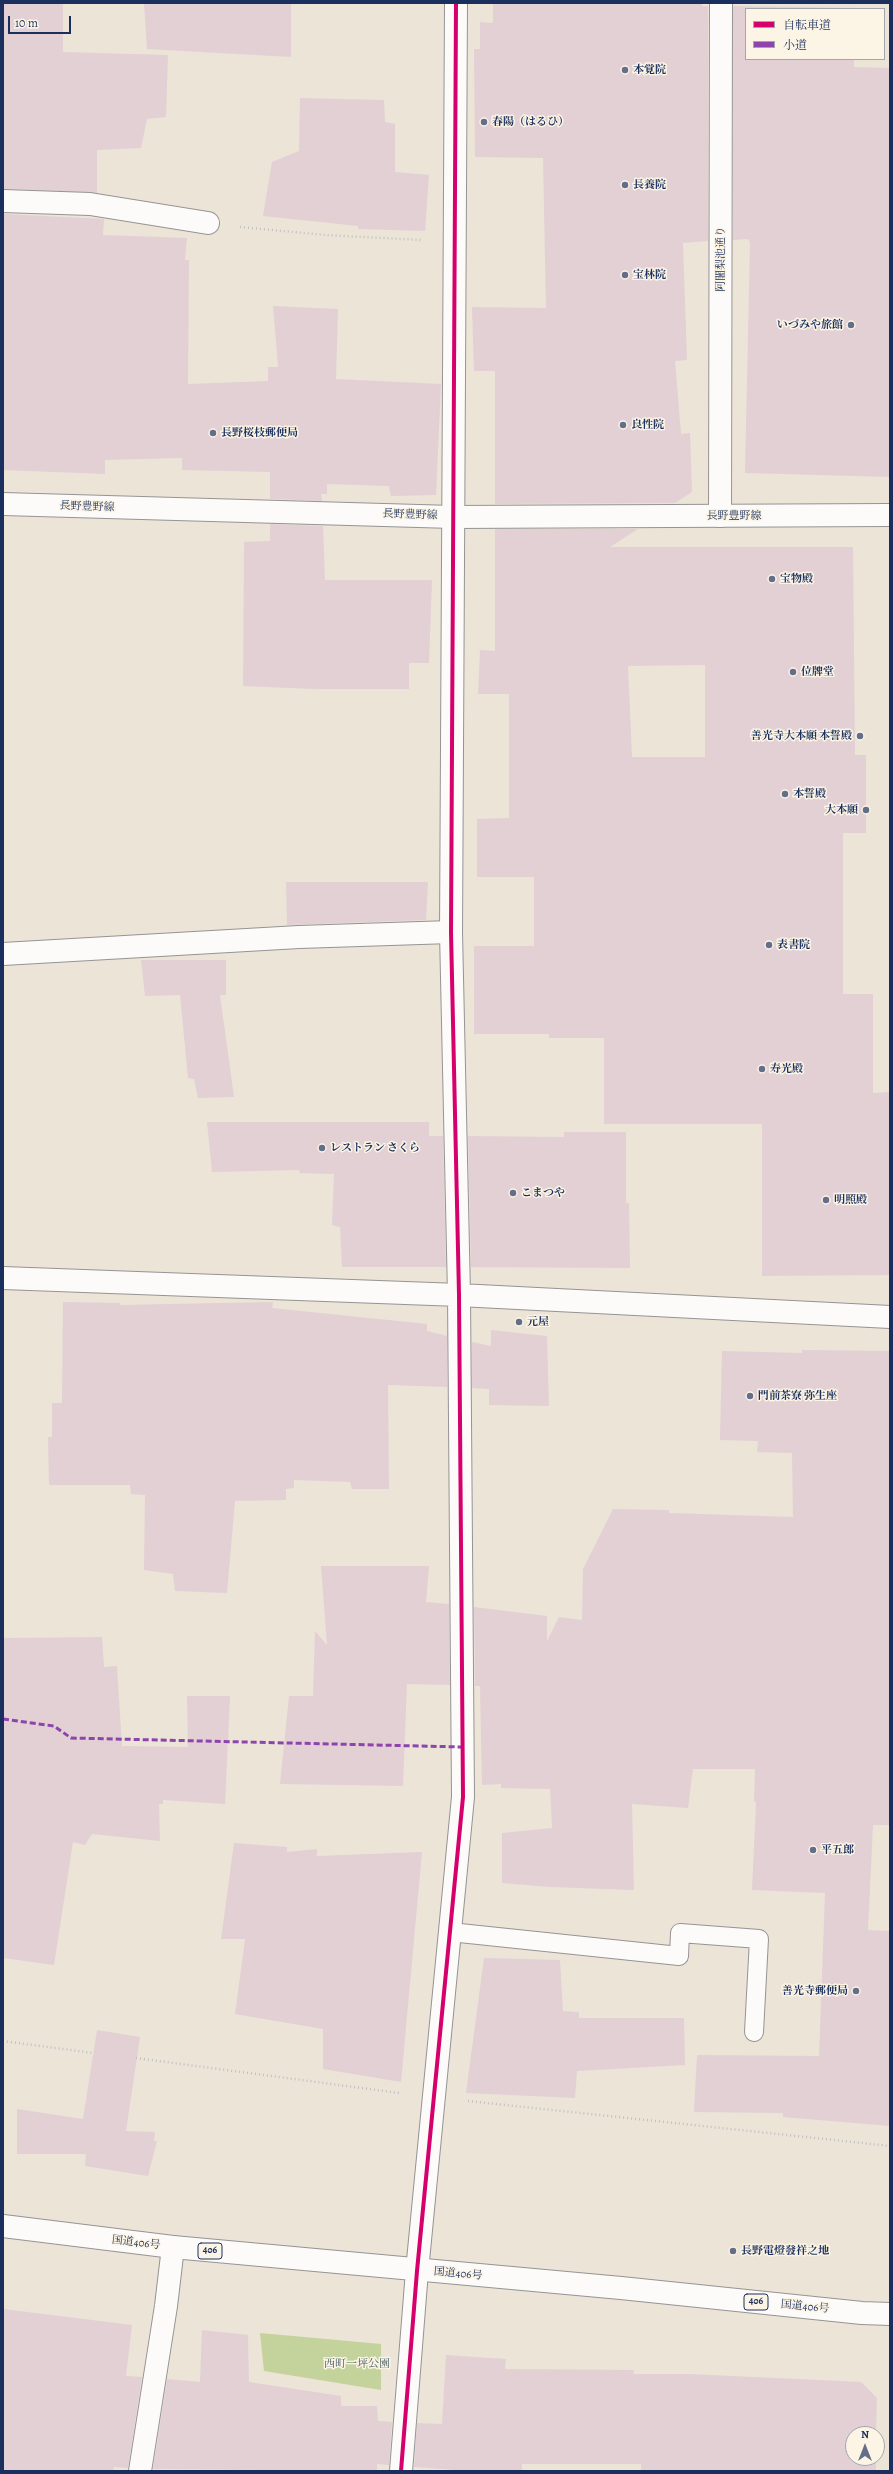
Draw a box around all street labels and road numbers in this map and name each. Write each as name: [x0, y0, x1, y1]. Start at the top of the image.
street label: 阿闍梨池通り: [714, 226, 728, 292]
street label: 長野豊野線: [59, 499, 115, 515]
street label: 長野豊野線: [382, 507, 438, 523]
street label: 長野豊野線: [707, 509, 761, 523]
street label: 国道406号: [111, 2233, 161, 2253]
road number: 406: [198, 2243, 222, 2259]
street label: 国道406号: [433, 2265, 483, 2283]
road number: 406: [744, 2294, 768, 2310]
street label: 国道406号: [780, 2298, 830, 2316]

